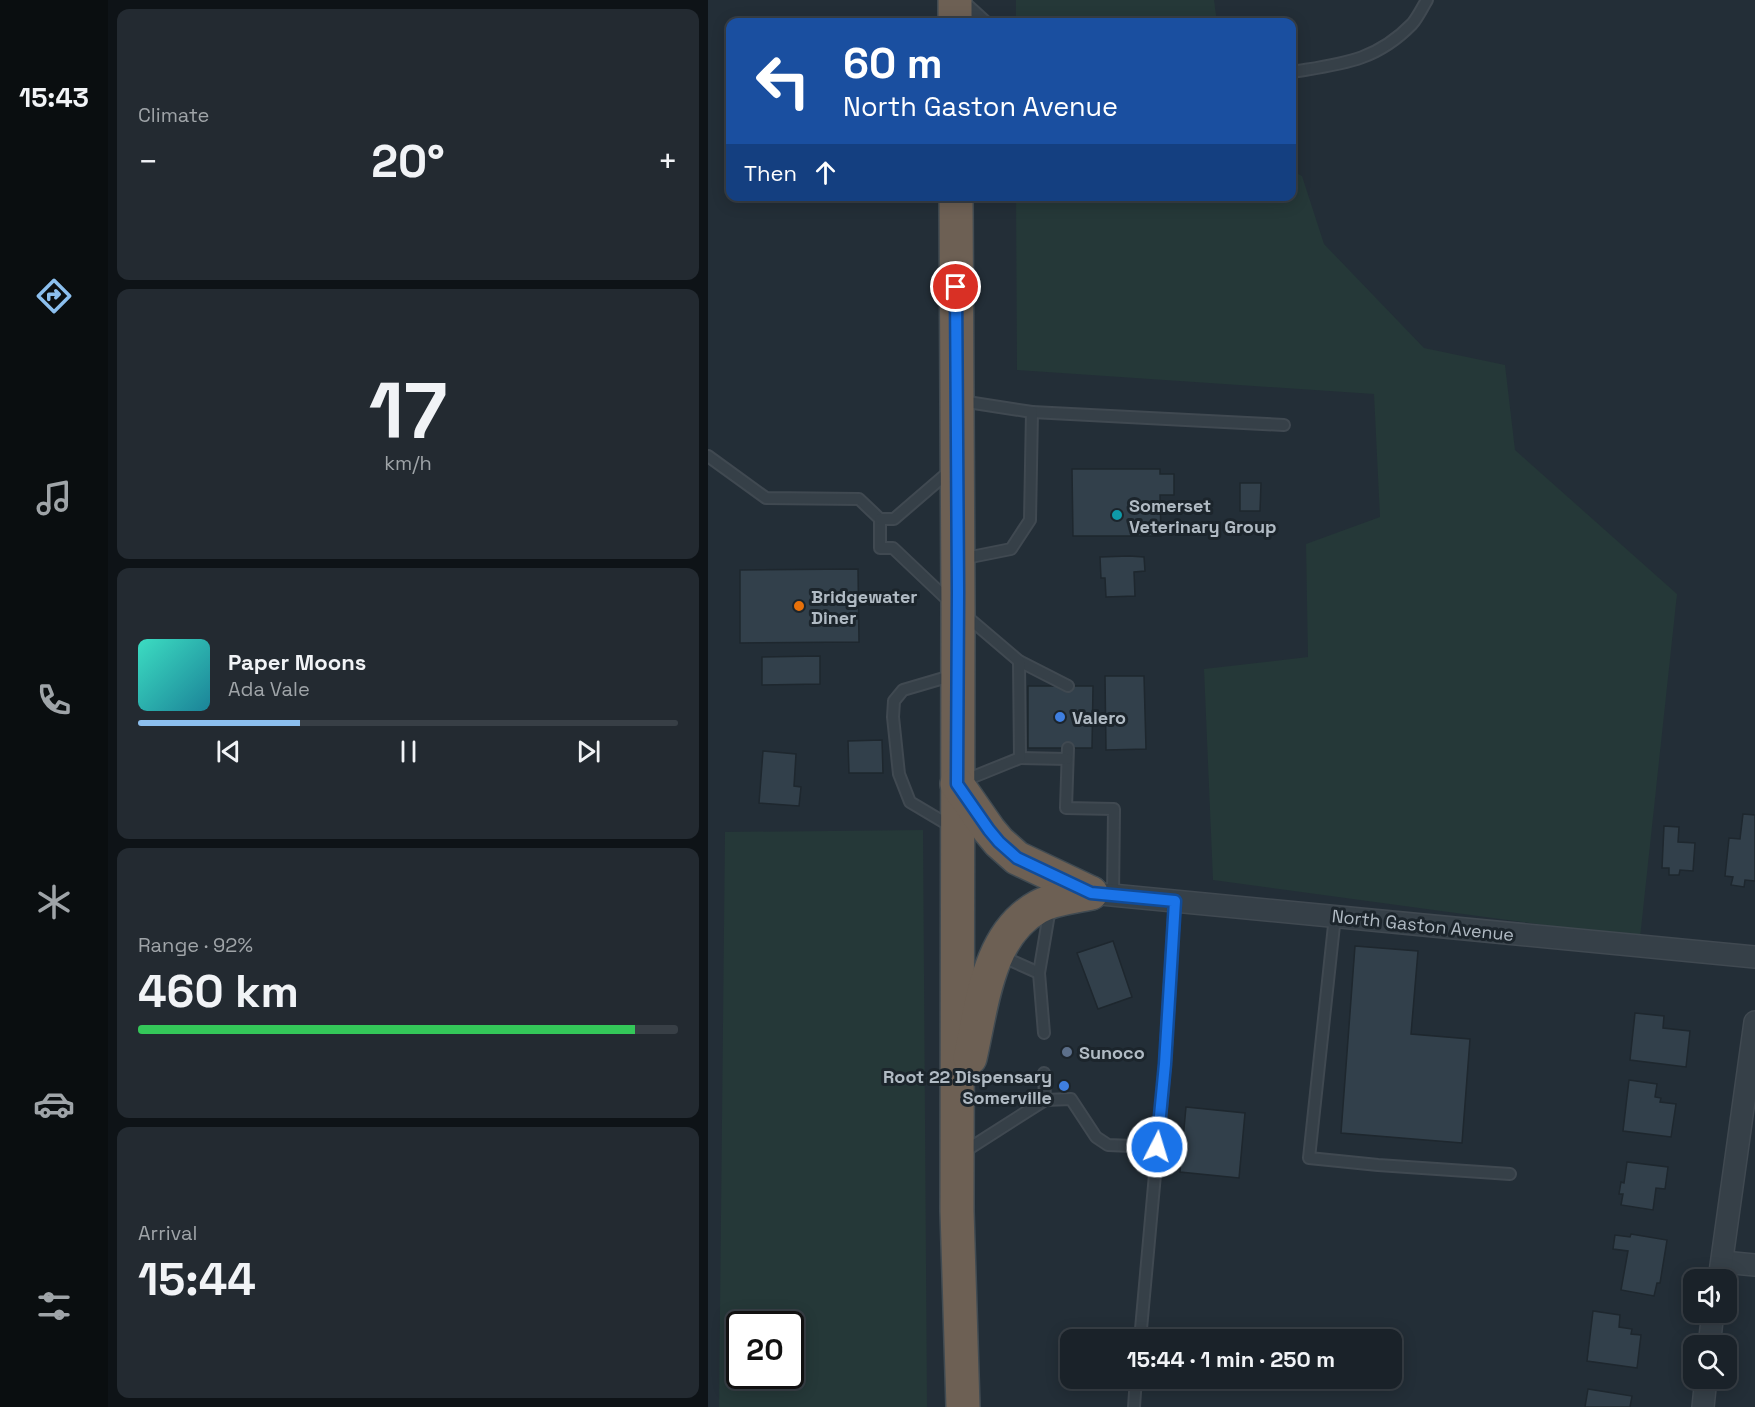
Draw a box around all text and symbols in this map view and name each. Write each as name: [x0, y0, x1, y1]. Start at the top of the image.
text: 60 m: [843, 37, 943, 90]
icon: left: [744, 42, 822, 120]
text: 15:43: [19, 80, 89, 115]
text: North Gaston Avenue: [843, 89, 1118, 124]
text: Climate: [138, 102, 209, 128]
text: 20°: [371, 133, 445, 190]
text: −: [138, 141, 158, 183]
text: +: [658, 141, 678, 183]
icon: ahead: [809, 156, 842, 189]
text: Then: [744, 159, 797, 187]
pin: [930, 261, 981, 312]
icon: arrive: [939, 270, 972, 303]
icon: directions: [33, 275, 75, 317]
text: 17: [369, 361, 447, 461]
text: km/h: [384, 450, 432, 476]
icon: music: [33, 477, 75, 519]
place label: Somerset Veterinary Group: [1129, 494, 1276, 538]
marker: Somerset Veterinary Group: [1110, 508, 1124, 522]
place label: Bridgewater Diner: [811, 585, 917, 629]
marker: Bridgewater Diner: [792, 599, 806, 613]
text: Paper Moons: [228, 648, 366, 676]
text: Ada Vale: [228, 676, 310, 702]
icon: phone: [33, 679, 75, 721]
place label: Valero: [1072, 706, 1126, 729]
marker: Valero: [1053, 710, 1067, 724]
icon: previous: [212, 735, 245, 768]
icon: pause: [392, 735, 425, 768]
icon: next: [572, 735, 605, 768]
icon: climate: [33, 881, 75, 923]
street label: North Gaston Avenue: [1331, 904, 1515, 946]
text: Range · 92%: [138, 932, 253, 958]
text: 460 km: [138, 963, 299, 1020]
place label: Sunoco: [1079, 1041, 1145, 1064]
marker: Sunoco: [1060, 1045, 1074, 1059]
place label: Root 22 Dispensary Somerville: [883, 1065, 1052, 1109]
marker: Root 22 Dispensary Somerville: [1057, 1079, 1071, 1093]
icon: car: [33, 1083, 75, 1125]
position arrow: [1125, 1115, 1189, 1179]
text: Arrival: [138, 1220, 197, 1246]
text: 15:44: [138, 1251, 256, 1308]
map controls: [1683, 1269, 1737, 1389]
button: sound: [1683, 1269, 1737, 1323]
icon: filters: [33, 1285, 75, 1327]
speed limit sign: 20: [726, 1311, 804, 1389]
button: search: [1683, 1335, 1737, 1389]
text: 15:44 · 1 min · 250 m: [1127, 1345, 1335, 1373]

